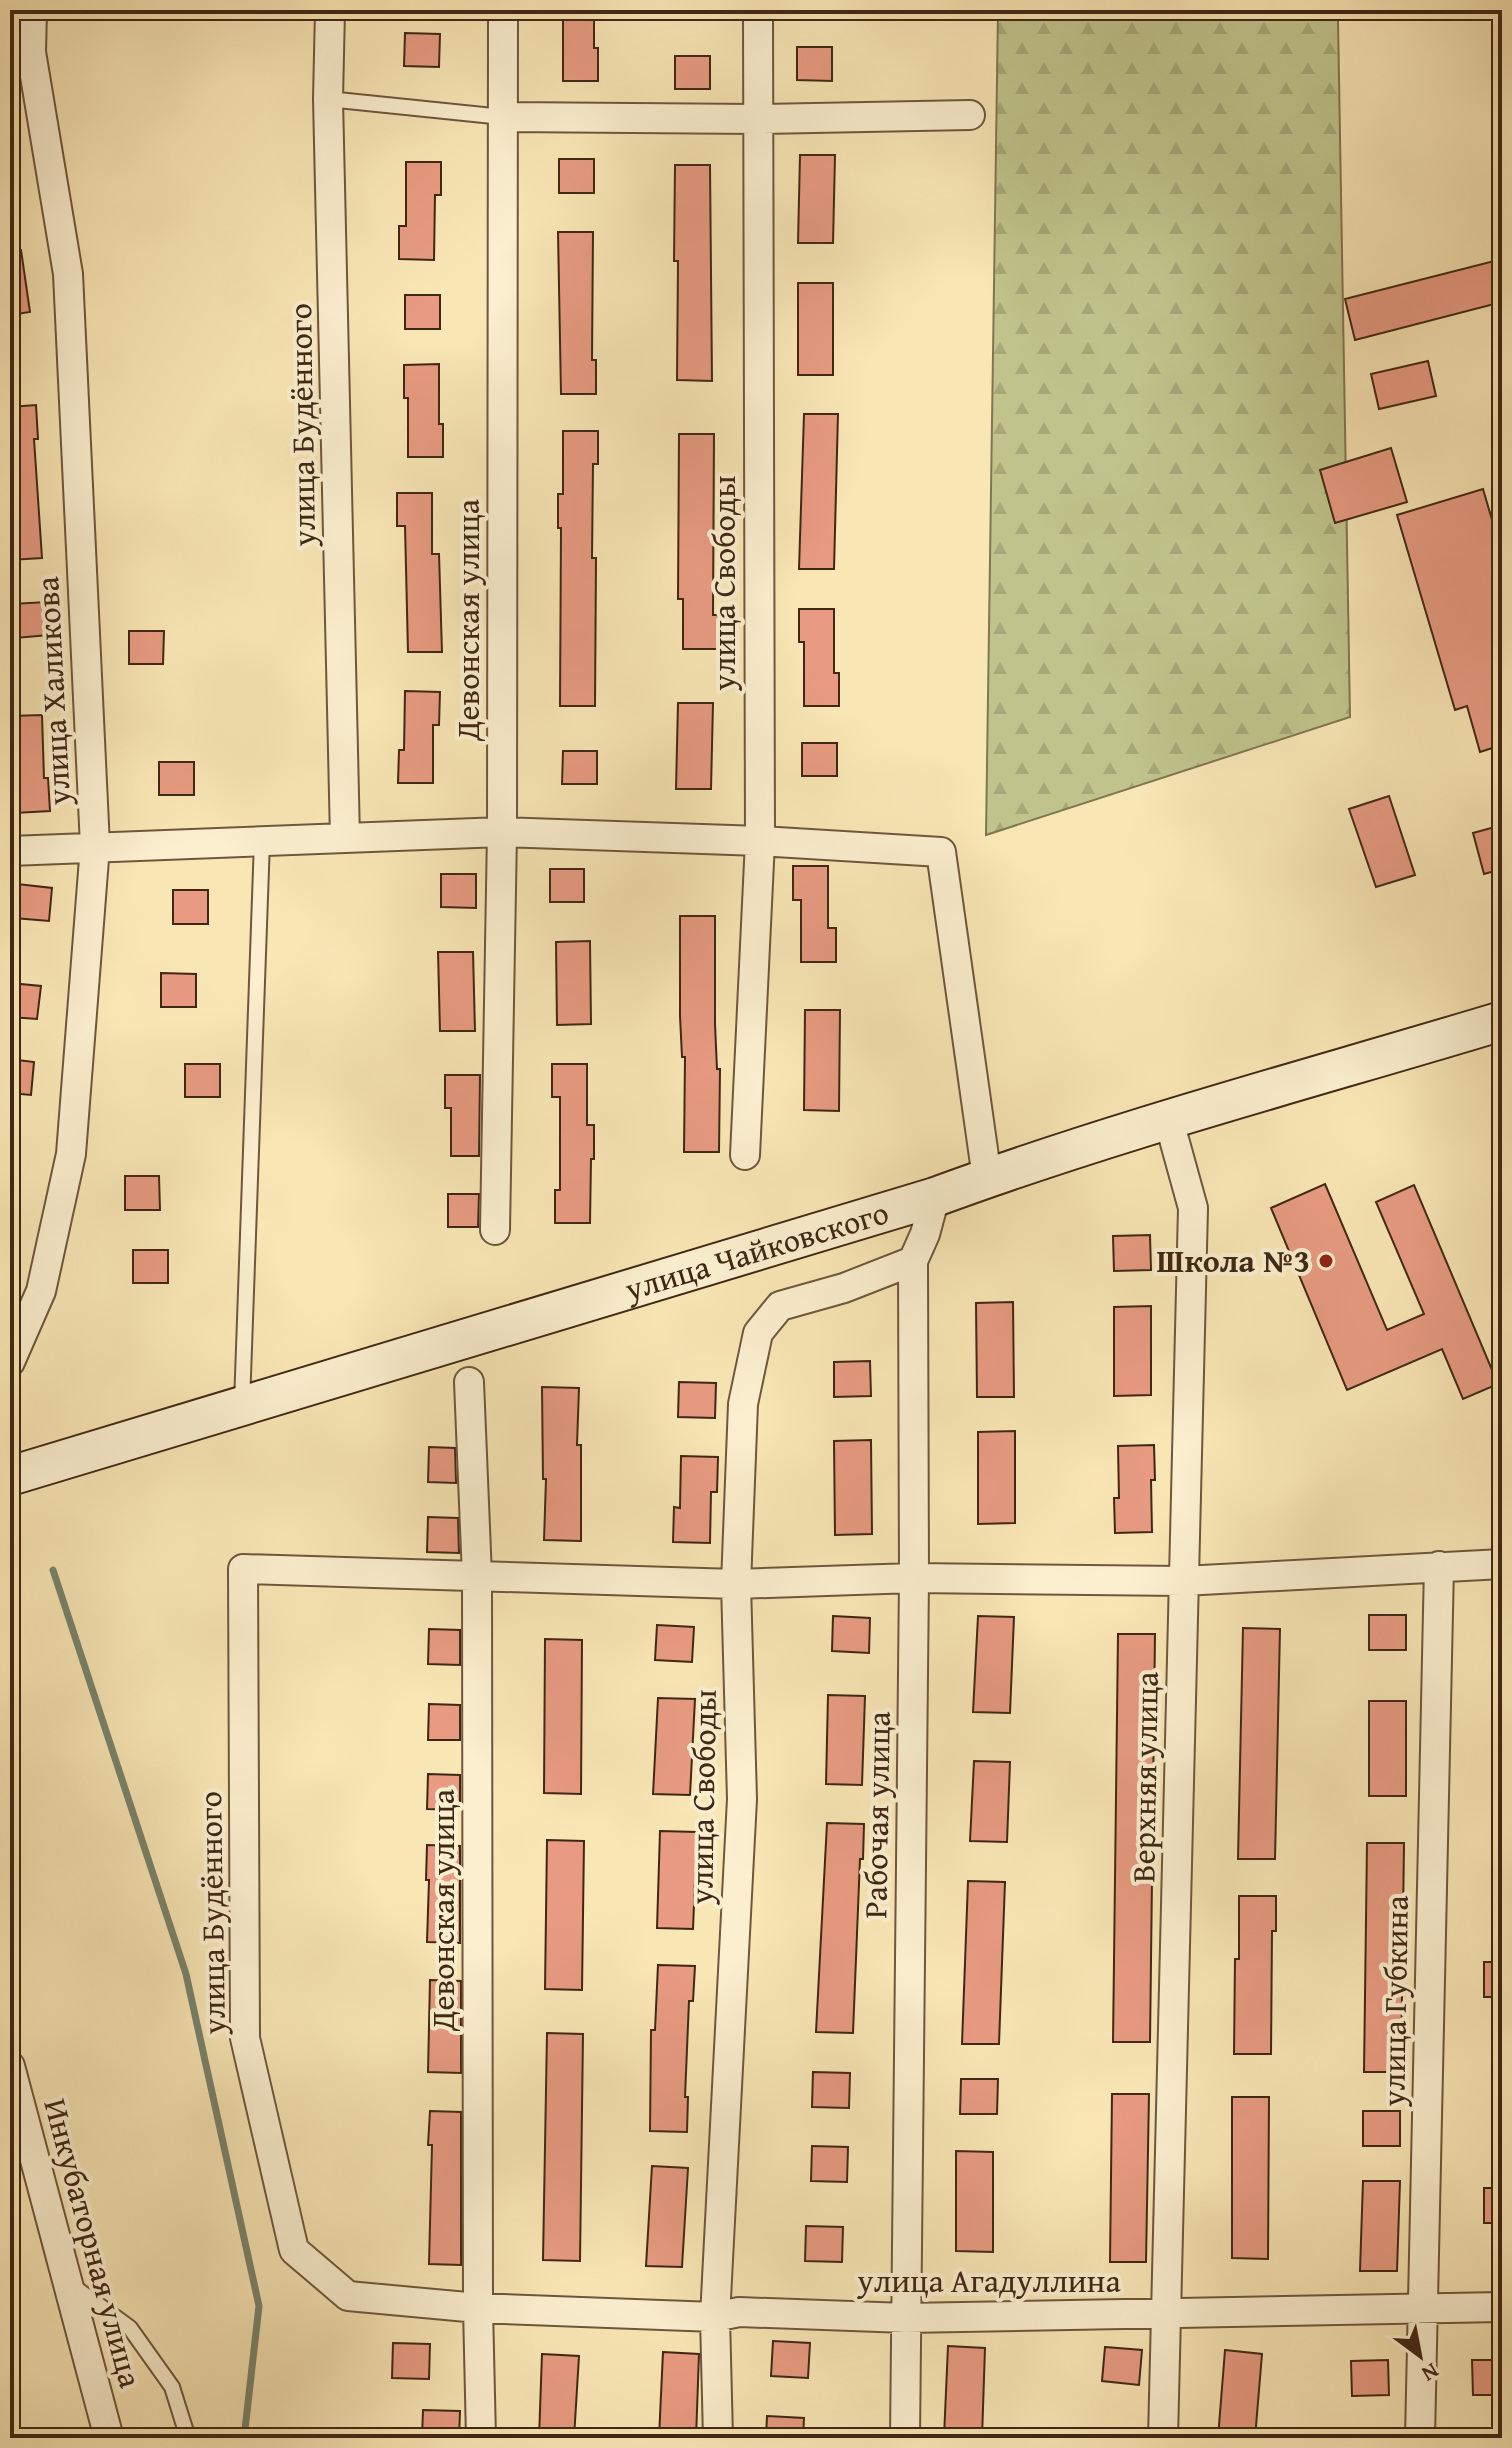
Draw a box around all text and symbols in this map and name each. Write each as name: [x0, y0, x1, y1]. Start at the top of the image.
street label: улица Будённого: [276, 303, 327, 548]
street label: улица Свободы: [700, 475, 747, 692]
street label: Девонская улица: [444, 498, 491, 742]
street label: улица Халикова: [23, 575, 82, 808]
street label: улица Чайковского: [618, 1188, 894, 1312]
place label: Школа №3: [1157, 1237, 1310, 1284]
marker: Школа №3: [1317, 1252, 1335, 1270]
street label: Верхняя улица: [1119, 1670, 1170, 1883]
street label: улица Свободы: [677, 1689, 728, 1906]
street label: Рабочая улица: [851, 1710, 902, 1919]
street label: Девонская улица: [419, 1788, 466, 2032]
street label: улица Будённого: [186, 1791, 237, 2036]
street label: улица Губкина: [1369, 1894, 1420, 2108]
street label: Инкубаторная улица: [32, 2093, 155, 2393]
street label: улица Агадуллина: [856, 2257, 1121, 2304]
north arrow: [1380, 2316, 1460, 2396]
text: N: [1416, 2355, 1445, 2391]

